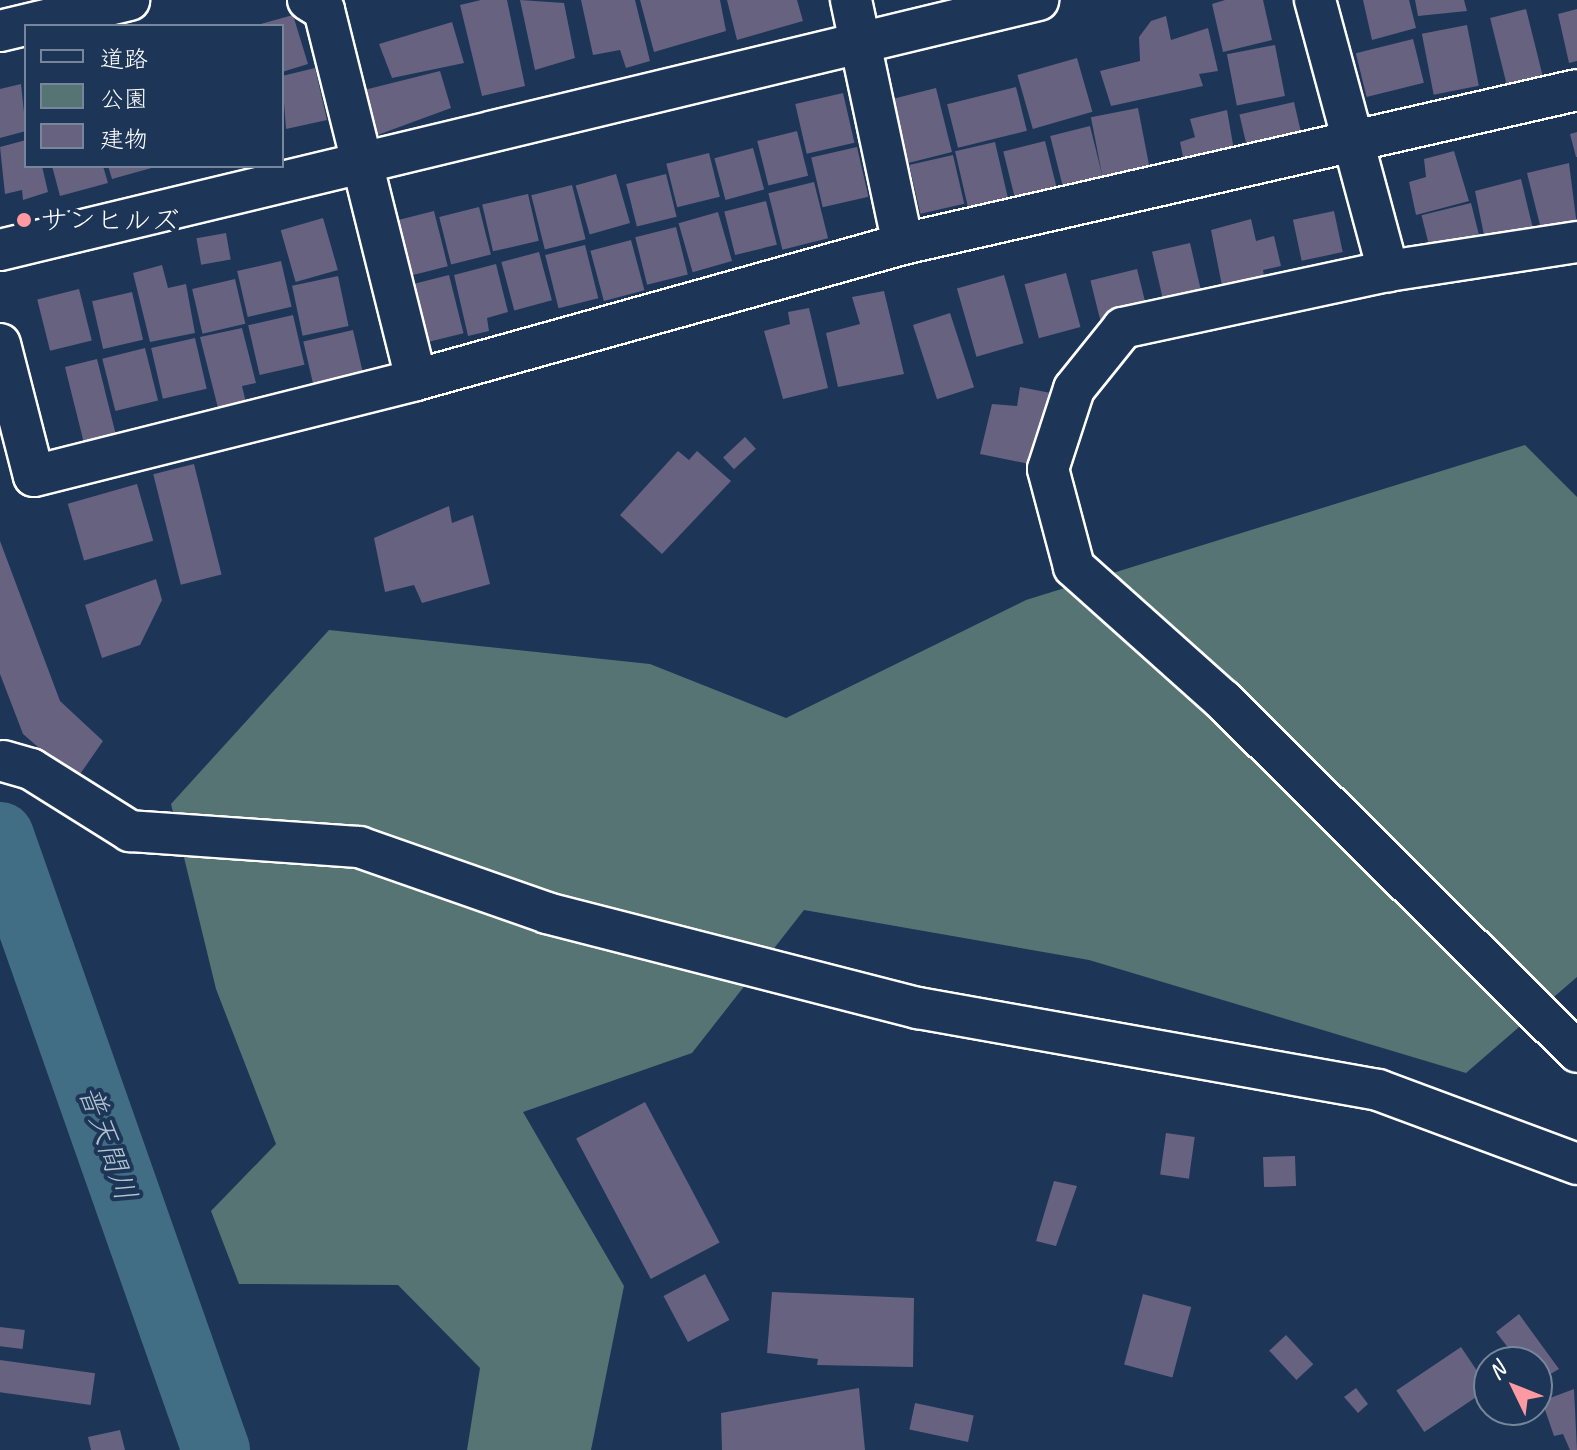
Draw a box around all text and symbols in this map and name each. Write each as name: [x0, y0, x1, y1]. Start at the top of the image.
legend: [24, 24, 284, 168]
text: 道路: [100, 44, 148, 74]
text: 公園: [100, 84, 148, 114]
text: 建物: [100, 124, 148, 154]
place label: サンヒルズ: [40, 203, 180, 237]
marker: サンヒルズ: [15, 211, 33, 229]
water label: 普天間川: [71, 1080, 145, 1206]
north arrow: [1473, 1346, 1553, 1426]
text: N: [1482, 1356, 1512, 1386]

